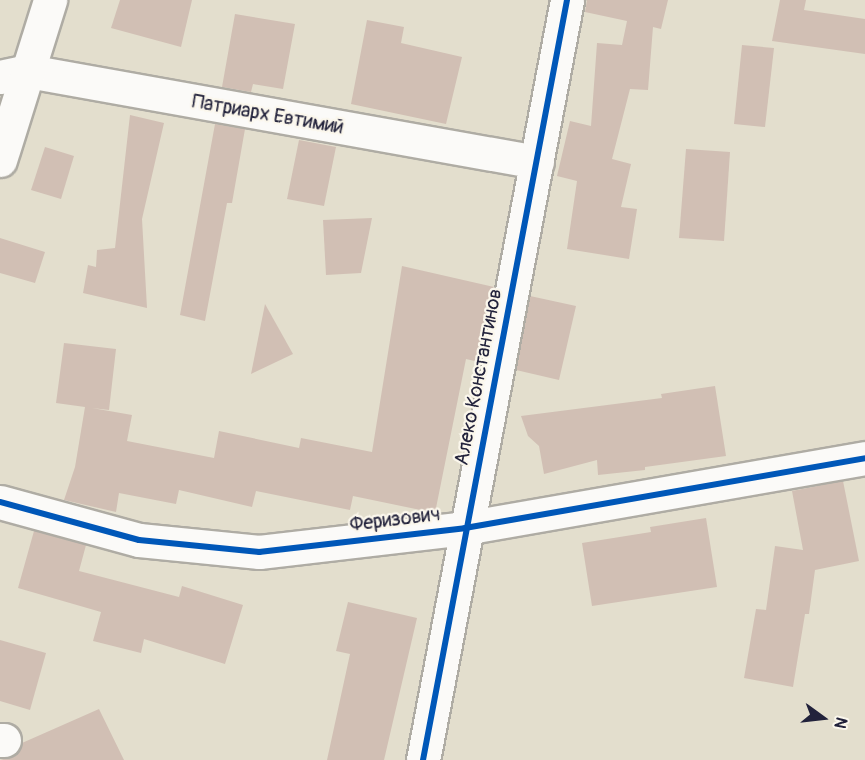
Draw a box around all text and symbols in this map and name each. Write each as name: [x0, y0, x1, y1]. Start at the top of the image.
street label: Патриарх Евтимий: [190, 89, 346, 139]
street label: Алеко Константинов: [449, 287, 507, 467]
street label: Феризович: [348, 502, 442, 536]
north arrow: [793, 688, 853, 748]
text: N: [829, 715, 851, 730]

